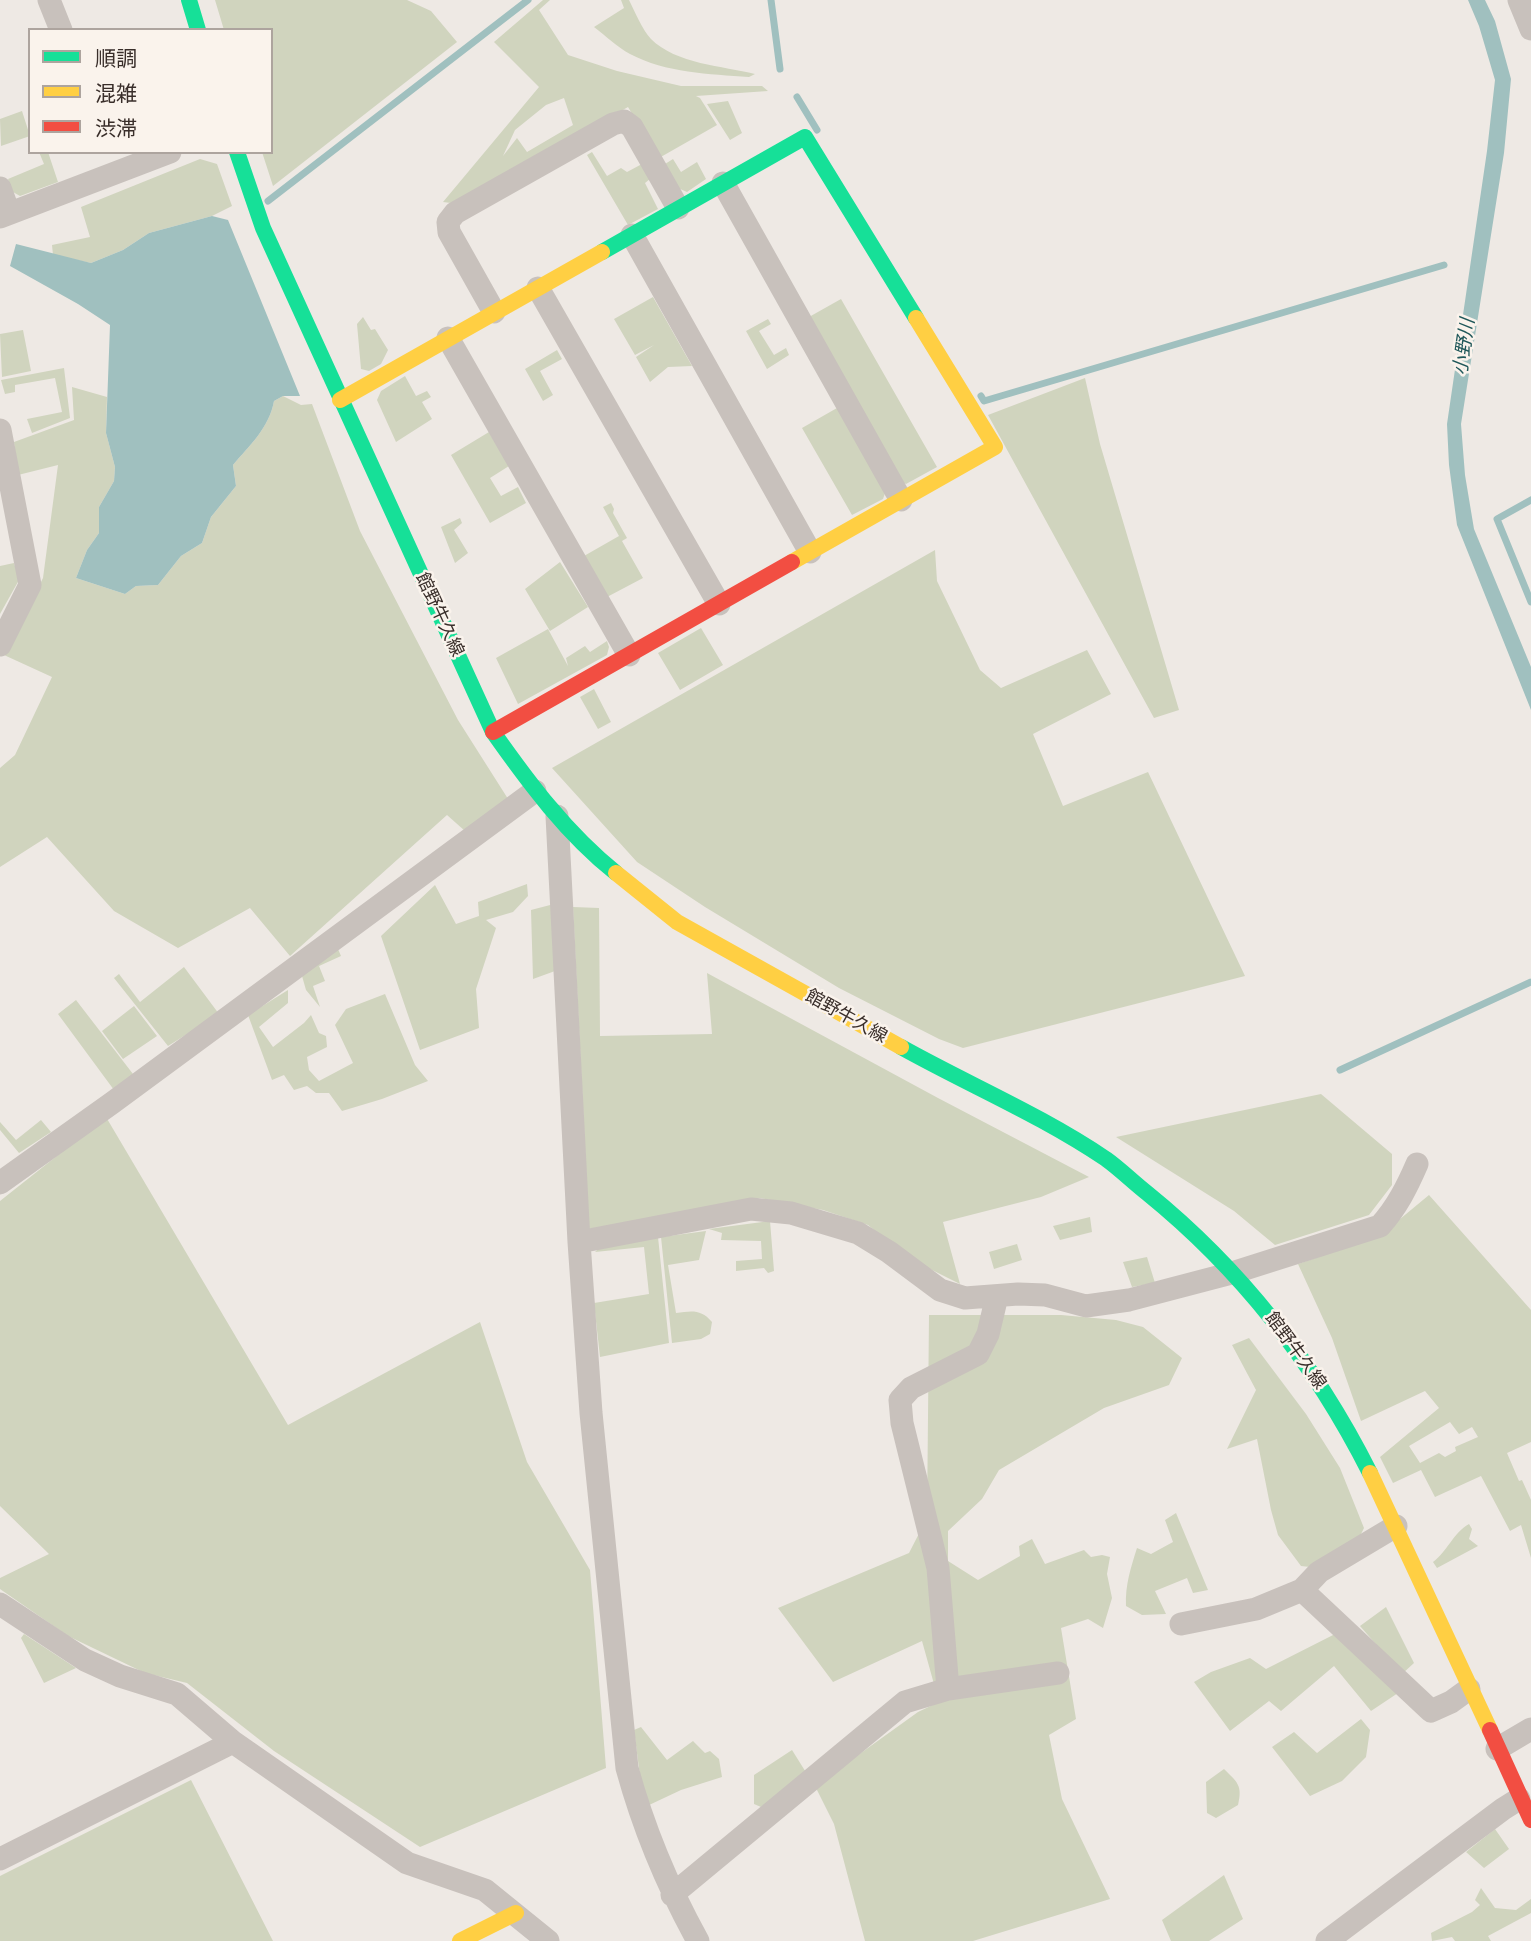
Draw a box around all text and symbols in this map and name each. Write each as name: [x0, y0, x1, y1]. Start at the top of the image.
legend: [28, 28, 273, 154]
text: 順調: [95, 46, 137, 72]
text: 混雑: [95, 81, 137, 107]
text: 渋滞: [95, 116, 137, 142]
water label: 小野川: [1450, 317, 1480, 377]
street label: 館野牛久線: [410, 570, 468, 660]
street label: 館野牛久線: [801, 986, 891, 1048]
street label: 館野牛久線: [1260, 1308, 1330, 1394]

